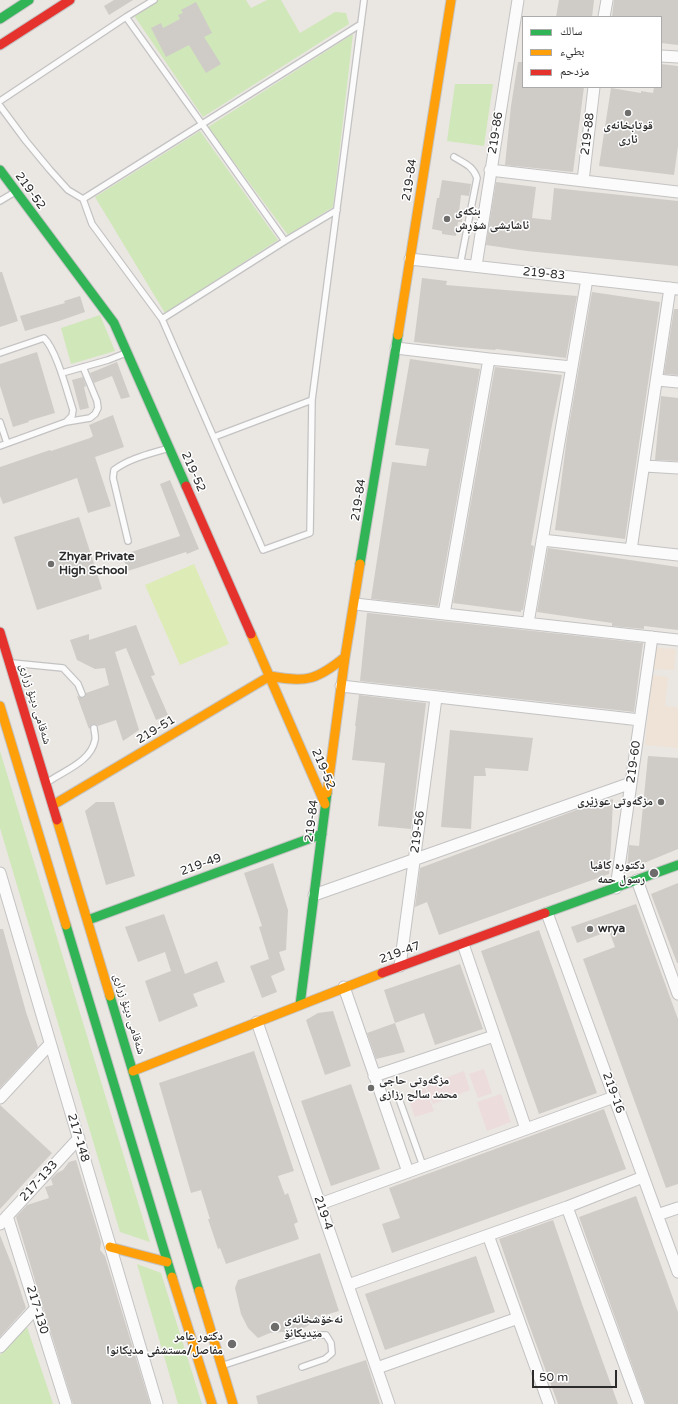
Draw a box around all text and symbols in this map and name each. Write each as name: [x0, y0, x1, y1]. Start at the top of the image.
legend: [522, 16, 662, 88]
text: سالك: [560, 24, 582, 38]
text: بطيء: [560, 44, 584, 58]
text: مزدحم: [560, 64, 589, 78]
marker: قوتابخانەی ئاری: [623, 108, 633, 118]
street label: 219-86: [486, 111, 506, 155]
street label: 219-88: [578, 112, 598, 156]
place label: قوتابخانەی ئاری: [603, 119, 653, 147]
street label: 219-84: [400, 158, 420, 202]
street label: 219-52: [12, 170, 48, 212]
place label: بنکەی ئاشایشی شۆڕش: [455, 205, 529, 233]
marker: بنکەی ئاشایشی شۆڕش: [442, 214, 452, 224]
street label: 219-83: [522, 265, 566, 283]
street label: 219-52: [178, 450, 208, 494]
street label: 219-84: [349, 478, 369, 522]
place label: Zhyar Private High School: [59, 550, 134, 578]
marker: Zhyar Private High School: [46, 559, 56, 569]
street label: شەقامی دینۆ زراری: [16, 662, 54, 746]
street label: 219-51: [134, 713, 178, 747]
street label: 219-60: [624, 740, 644, 784]
street label: 219-52: [308, 747, 338, 791]
place label: مزگه‌وتی عوزێری: [577, 795, 653, 809]
marker: مزگه‌وتی عوزێری: [656, 797, 666, 807]
street label: 219-84: [302, 799, 322, 843]
street label: 219-56: [408, 810, 428, 854]
street label: 219-49: [178, 851, 224, 879]
place label: دکتورە کافیا رسول حمە: [590, 859, 645, 887]
marker: دکتورە کافیا رسول حمە: [648, 867, 660, 879]
place label: wrya: [598, 922, 625, 936]
marker: wrya: [585, 924, 595, 934]
street label: 219-47: [377, 939, 423, 967]
street label: شەقامی دینۆ زراری: [110, 972, 148, 1056]
street label: 219-16: [599, 1071, 627, 1115]
place label: مزگەوتی حاجی محمد سالح رزازی: [379, 1074, 457, 1102]
marker: مزگەوتی حاجی محمد سالح رزازی: [366, 1083, 376, 1093]
street label: 217-148: [64, 1112, 92, 1164]
street label: 217-133: [17, 1158, 61, 1204]
street label: 219-4: [310, 1194, 336, 1232]
street label: 217-130: [23, 1284, 51, 1336]
place label: نەخۆشخانەی مێدیکانۆ: [284, 1313, 343, 1341]
marker: نەخۆشخانەی مێدیکانۆ: [269, 1321, 281, 1333]
place label: دكتور عامر مفاصل/مستشفى مديكانوا: [106, 1330, 223, 1358]
marker: دكتور عامر مفاصل/مستشفى مديكانوا: [226, 1338, 238, 1350]
scale bar: [534, 1362, 619, 1388]
text: 50 m: [539, 1370, 568, 1384]

